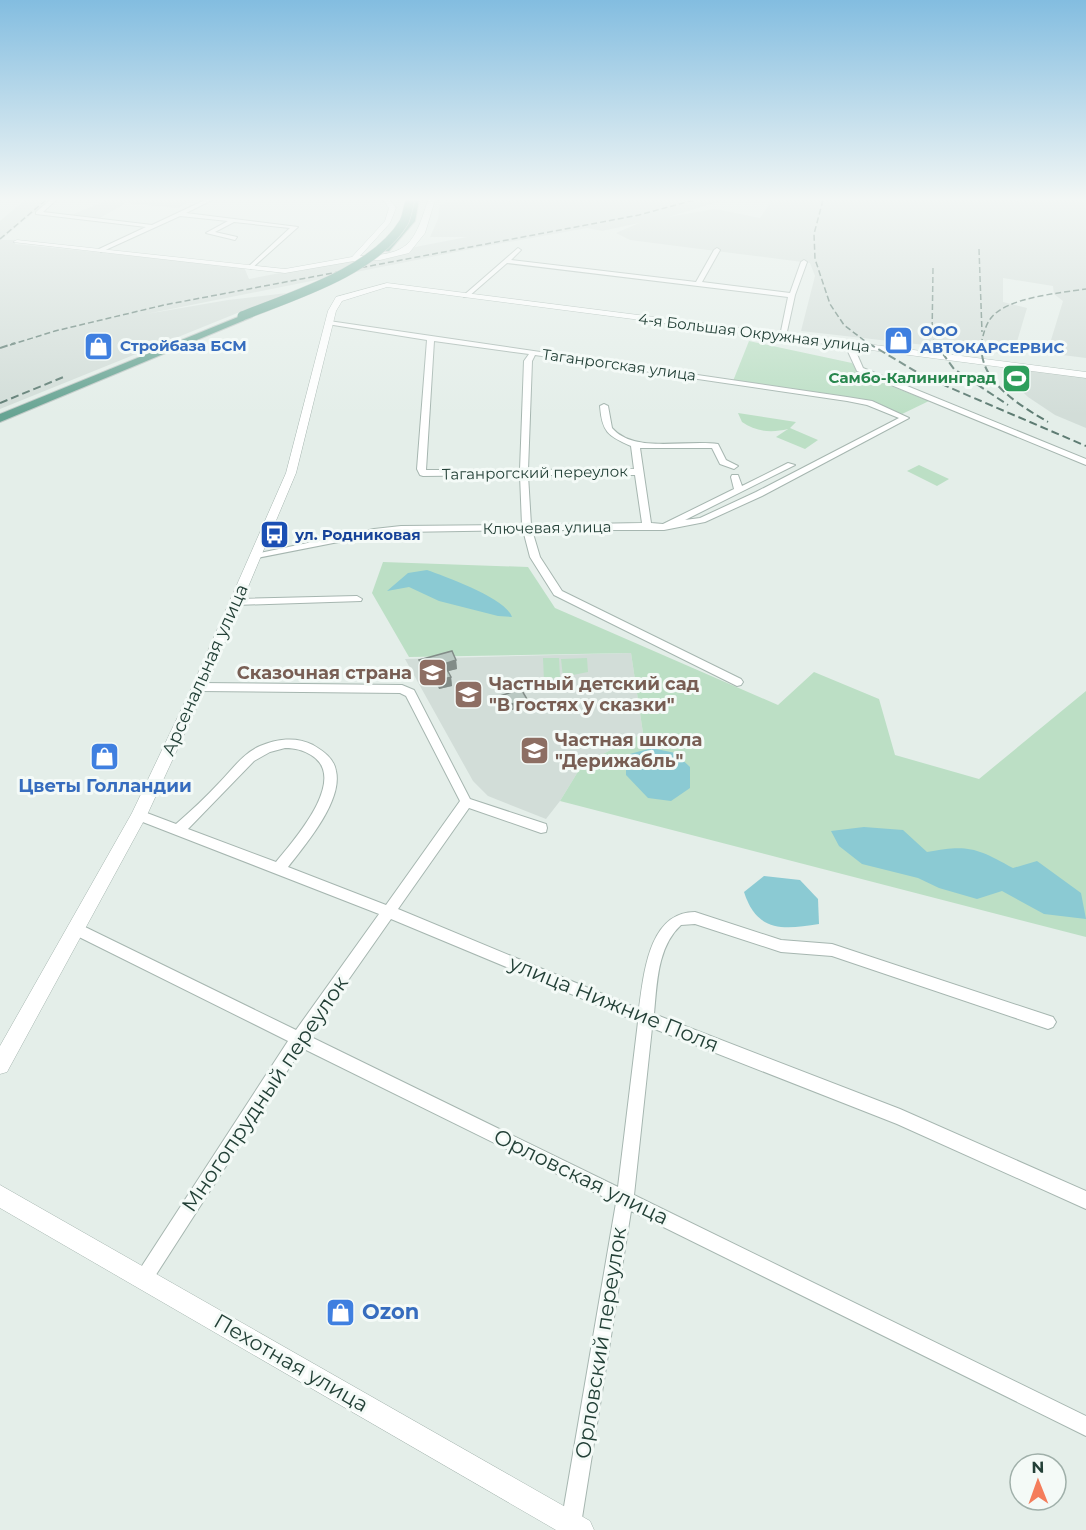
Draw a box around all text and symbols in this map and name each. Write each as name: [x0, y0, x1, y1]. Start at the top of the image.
street label: 4-я Большая Окружная улица: [637, 309, 871, 356]
place label: ООО АВТОКАРСЕРВИС: [920, 321, 1065, 357]
shop icon: ООО АВТОКАРСЕРВИС: [883, 324, 915, 356]
shop icon: Стройбаза БСМ: [83, 330, 115, 362]
place label: Стройбаза БСМ: [120, 336, 247, 355]
street label: Таганрогская улица: [541, 344, 697, 385]
sports icon: Самбо-Калининград: [1001, 362, 1033, 394]
place label: Самбо-Калининград: [829, 368, 996, 387]
street label: Таганрогский переулок: [442, 461, 628, 484]
street label: Ключевая улица: [482, 517, 612, 538]
bus stop icon: ул. Родниковая: [258, 519, 290, 551]
place label: ул. Родниковая: [294, 525, 421, 544]
street label: Арсенальная улица: [157, 581, 253, 759]
school or university icon: Сказочная страна: [417, 657, 449, 689]
place label: Сказочная страна: [237, 662, 412, 684]
place label: Частный детский сад "В гостях у сказки": [489, 673, 700, 716]
school or university icon: Частный детский сад "В гостях у сказки": [452, 678, 484, 710]
place label: Частная школа "Дерижабль": [555, 729, 702, 772]
school or university icon: Частная школа "Дерижабль": [518, 734, 550, 766]
shop icon: Цветы Голландии: [89, 741, 121, 773]
place label: Цветы Голландии: [18, 775, 192, 797]
street label: улица Нижние Поля: [505, 950, 723, 1057]
street label: Многопрудный переулок: [176, 971, 353, 1216]
street label: Орловская улица: [490, 1123, 673, 1230]
street label: Орловский переулок: [570, 1225, 631, 1461]
shop icon: Ozon: [325, 1296, 357, 1328]
place label: Ozon: [362, 1299, 419, 1324]
street label: Пехотная улица: [210, 1308, 373, 1417]
north arrow: [1008, 1452, 1068, 1512]
text: N: [1031, 1458, 1044, 1477]

